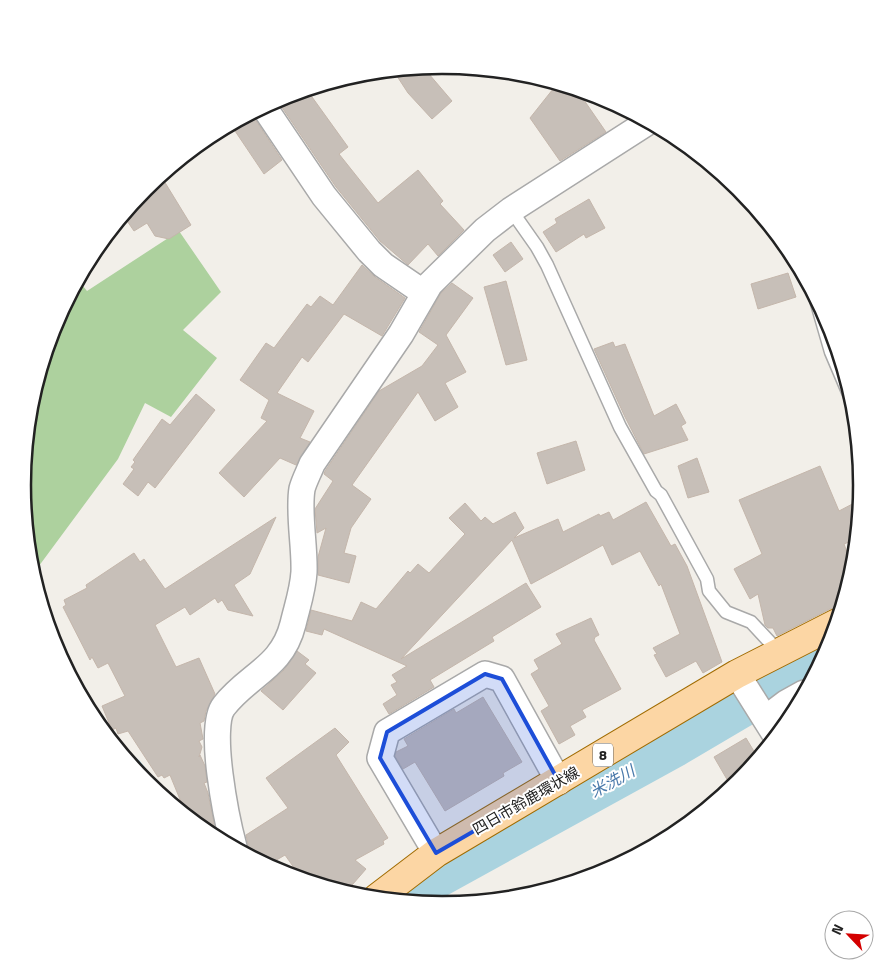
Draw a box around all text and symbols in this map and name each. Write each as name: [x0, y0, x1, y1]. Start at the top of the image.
road number: 8: [593, 744, 613, 766]
water label: 米洗川: [585, 758, 641, 803]
street label: 四日市鈴鹿環状線: [468, 761, 583, 841]
north arrow: [824, 910, 874, 960]
text: N: [825, 920, 848, 938]

